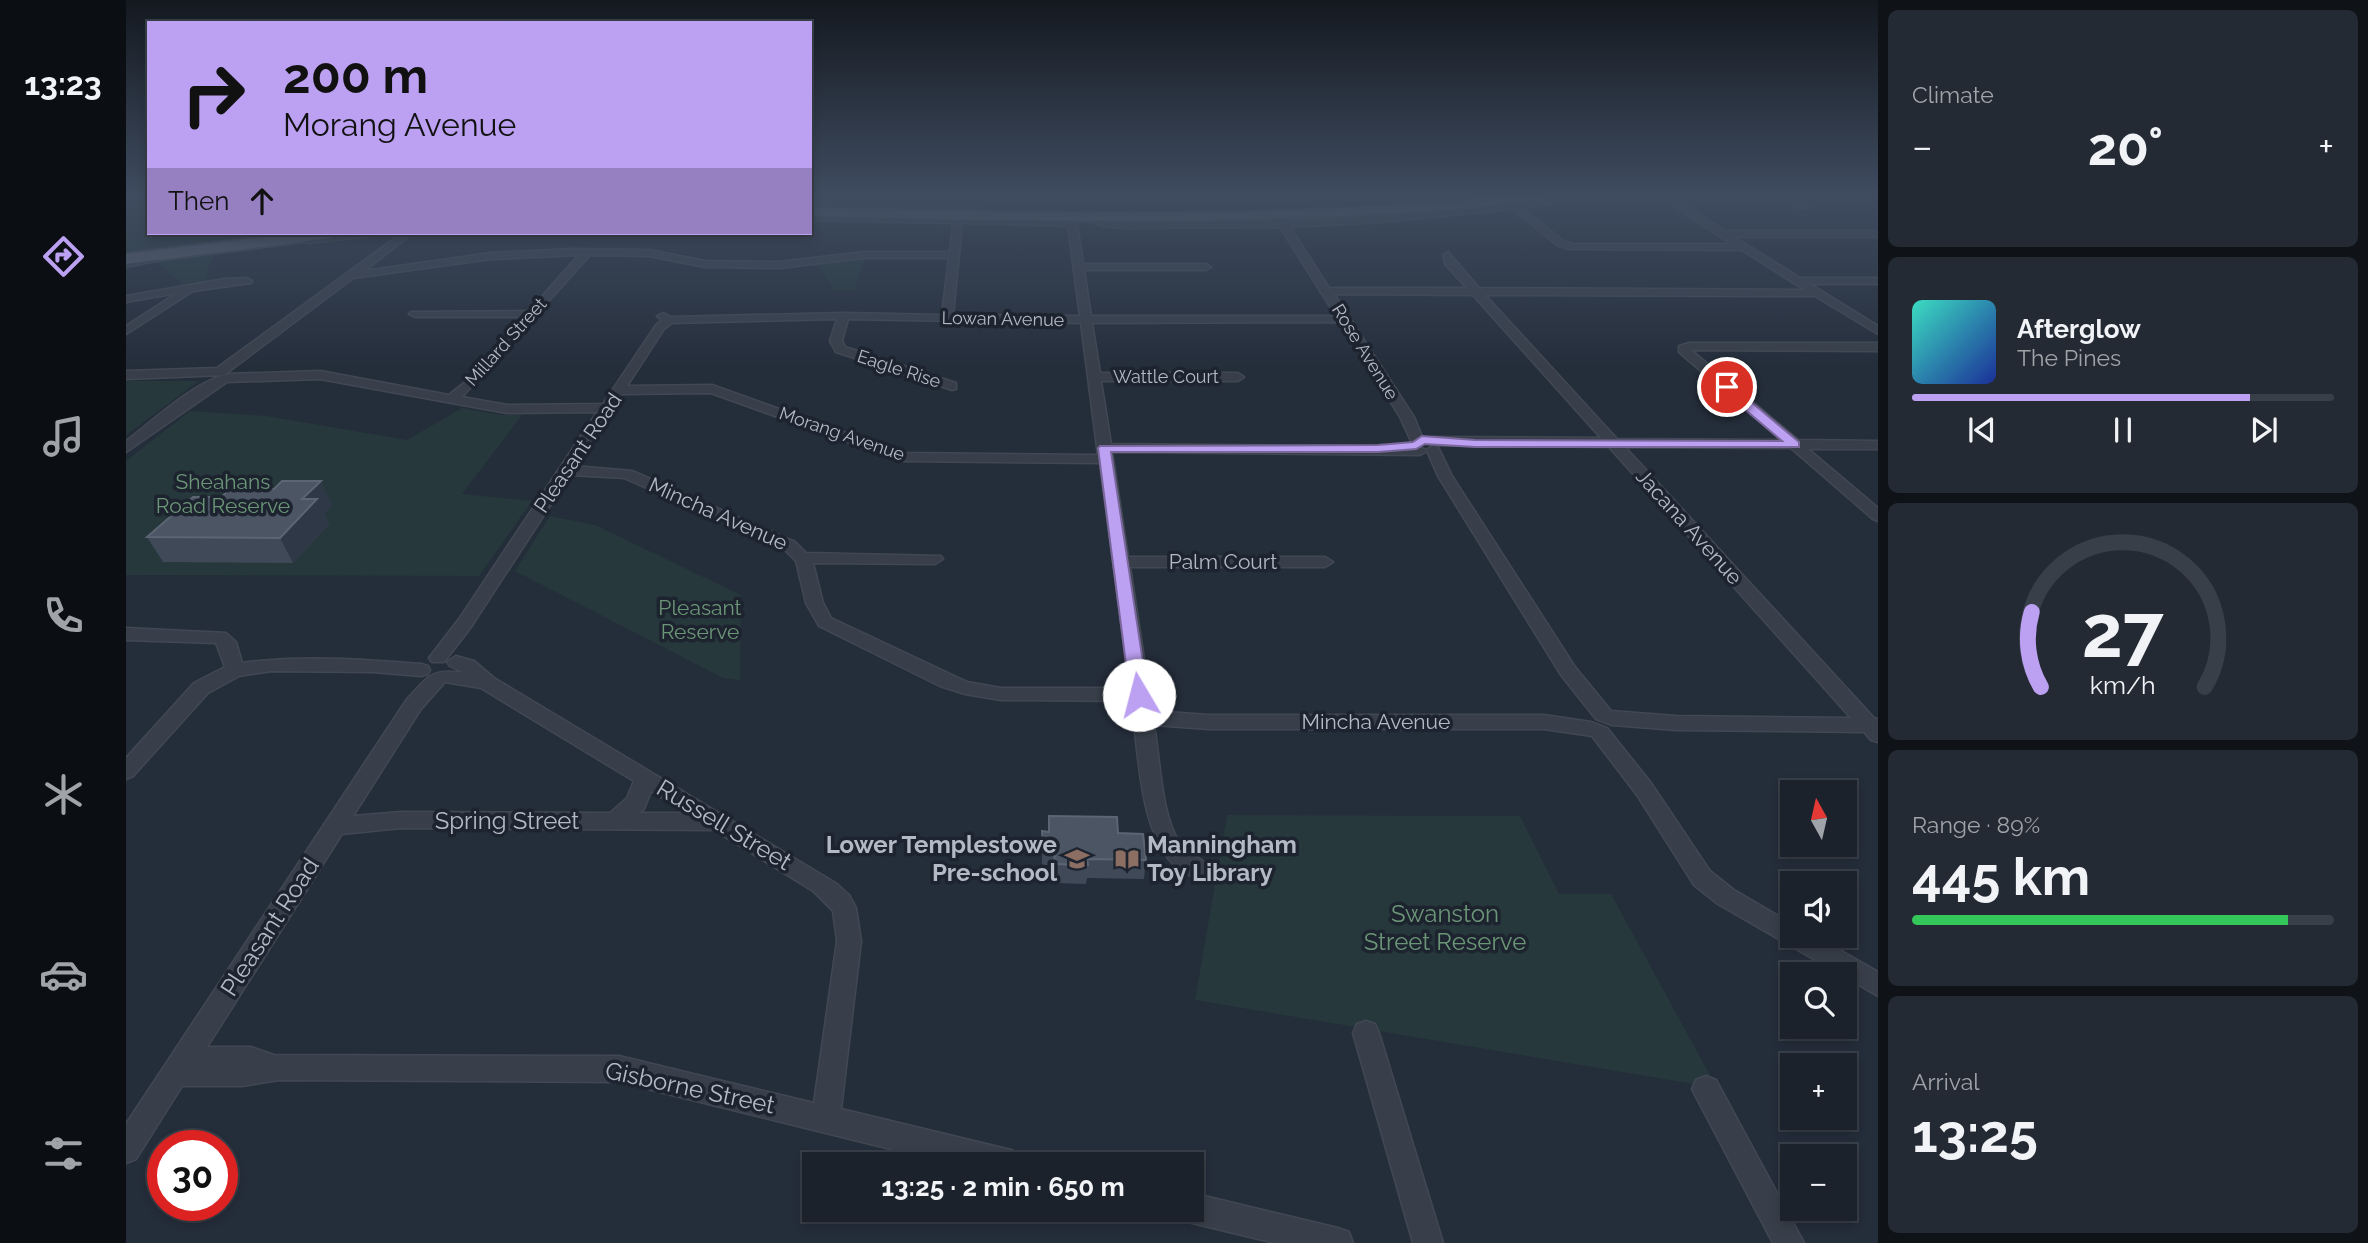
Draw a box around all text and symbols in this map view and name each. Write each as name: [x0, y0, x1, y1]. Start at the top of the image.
text: 200 m: [283, 47, 428, 104]
icon: right: [168, 49, 259, 140]
text: 13:23: [24, 65, 102, 102]
text: Climate: [1912, 81, 1994, 108]
text: Morang Avenue: [283, 106, 516, 143]
text: 20°: [2088, 116, 2163, 177]
text: −: [1912, 124, 1932, 169]
text: +: [2318, 124, 2334, 169]
icon: ahead: [243, 182, 281, 220]
text: Then: [168, 186, 229, 216]
icon: directions: [39, 232, 88, 281]
street label: Millard Street: [461, 293, 551, 390]
street label: Rose Avenue: [1328, 300, 1403, 404]
street label: Lowan Avenue: [942, 307, 1065, 330]
text: Afterglow: [2017, 314, 2141, 344]
text: The Pines: [2017, 344, 2121, 371]
street label: Eagle Rise: [855, 345, 944, 392]
pin: [1697, 357, 1757, 417]
street label: Wattle Court: [1113, 366, 1219, 387]
icon: arrive: [1708, 368, 1746, 406]
street label: Pleasant Road: [528, 388, 627, 517]
street label: Morang Avenue: [777, 402, 908, 465]
icon: previous: [1963, 411, 2001, 449]
icon: pause: [2104, 411, 2142, 449]
icon: next: [2245, 411, 2283, 449]
icon: music: [39, 412, 88, 461]
street label: Jacana Avenue: [1631, 464, 1748, 589]
park label: Sheahans Road Reserve: [156, 469, 290, 518]
street label: Mincha Avenue: [645, 472, 791, 555]
street label: Palm Court: [1169, 549, 1277, 574]
text: 27: [2082, 590, 2164, 675]
icon: phone: [39, 591, 88, 640]
park label: Pleasant Reserve: [658, 595, 742, 644]
position arrow: [1102, 658, 1176, 732]
text: km/h: [2090, 670, 2156, 700]
street label: Mincha Avenue: [1302, 709, 1450, 734]
icon: climate: [39, 770, 88, 819]
street label: Russell Street: [652, 773, 797, 876]
north arrow: [1780, 780, 1857, 858]
map controls: [1780, 780, 1857, 1221]
street label: Spring Street: [435, 806, 579, 835]
text: Range · 89%: [1912, 811, 2040, 838]
place label: Lower Templestowe Pre-school: [826, 830, 1057, 887]
place label: Manningham Toy Library: [1147, 830, 1297, 887]
school or university icon: Lower Templestowe Pre-school: [1063, 845, 1091, 873]
library icon: Manningham Toy Library: [1113, 845, 1141, 873]
text: 445 km: [1912, 846, 2090, 907]
street label: Pleasant Road: [214, 852, 325, 1001]
button: sound: [1780, 871, 1857, 948]
park label: Swanston Street Reserve: [1364, 899, 1526, 956]
icon: car: [39, 950, 88, 999]
button: search: [1780, 962, 1857, 1039]
button: +: [1780, 1053, 1857, 1130]
street label: Gisborne Street: [603, 1055, 777, 1120]
text: Arrival: [1912, 1068, 1979, 1095]
text: 13:25: [1912, 1103, 2038, 1164]
icon: filters: [39, 1129, 88, 1178]
speed limit sign: 30: [147, 1130, 238, 1221]
button: −: [1780, 1144, 1857, 1221]
text: 13:25 · 2 min · 650 m: [881, 1172, 1125, 1202]

